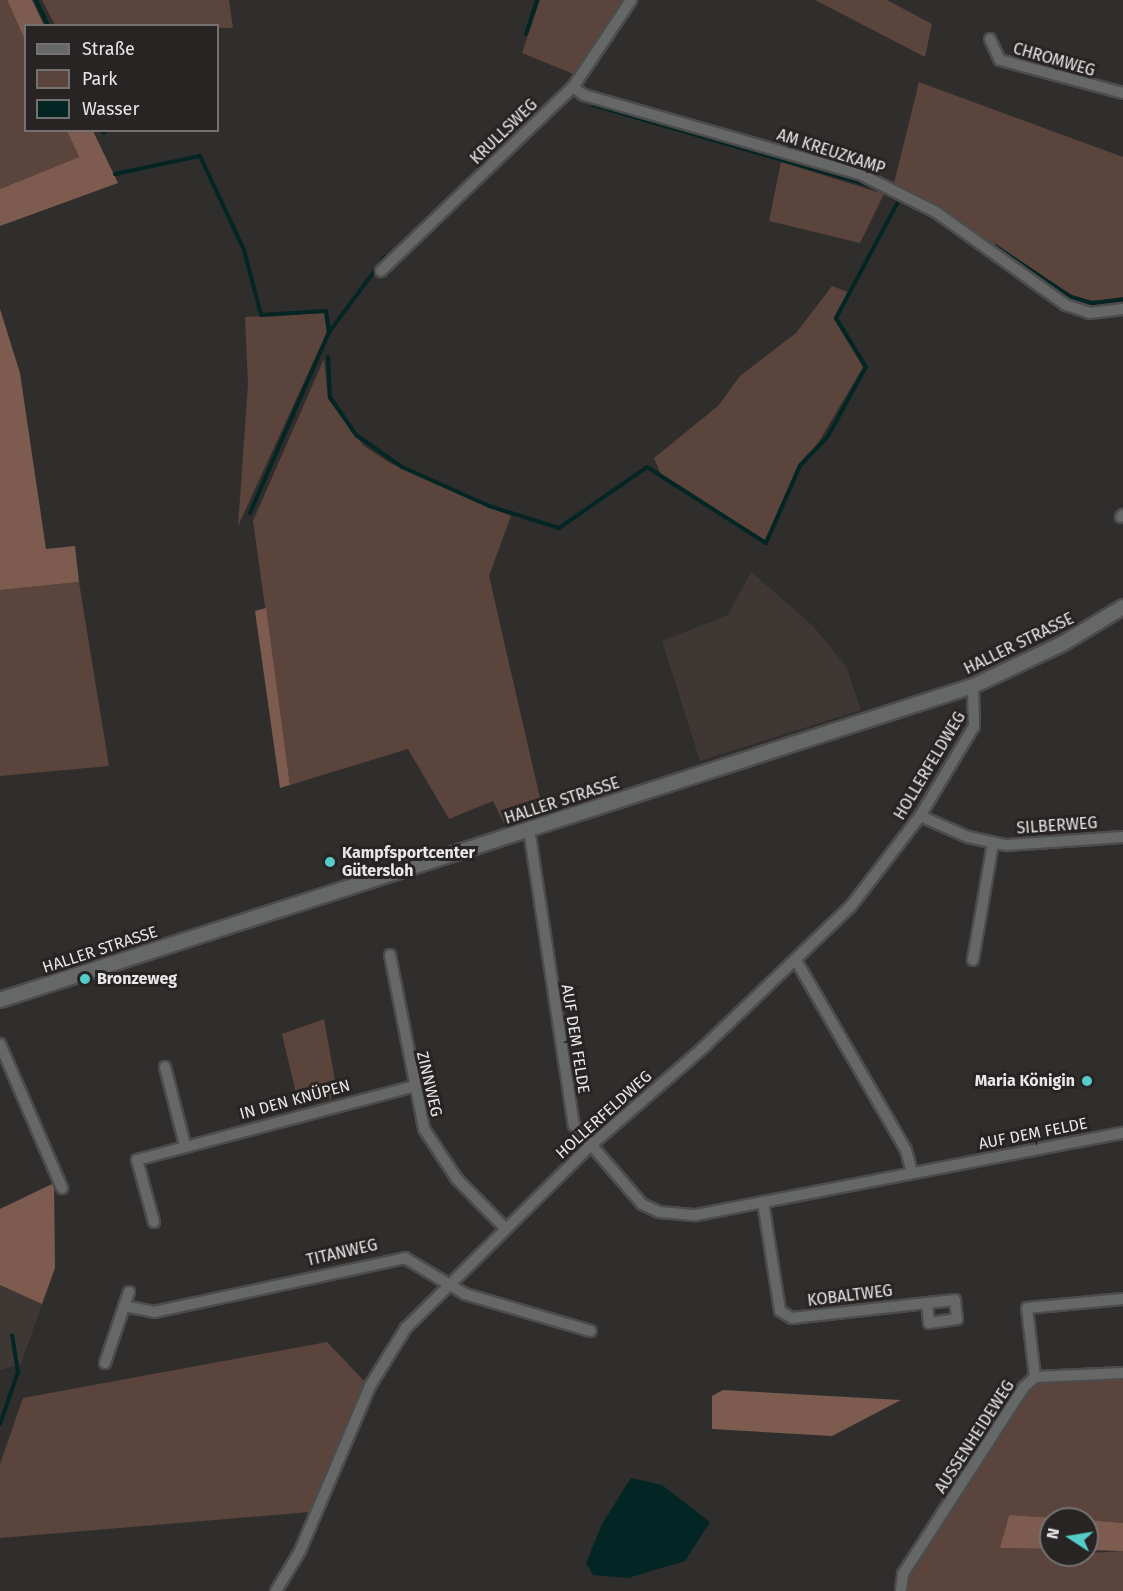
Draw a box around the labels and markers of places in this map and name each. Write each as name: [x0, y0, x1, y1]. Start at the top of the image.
place label: Kampfsportcenter Gütersloh: [342, 843, 475, 881]
marker: Kampfsportcenter Gütersloh: [323, 855, 337, 869]
place label: Bronzeweg: [97, 969, 177, 989]
marker: Bronzeweg: [78, 972, 92, 986]
place label: Maria Königin: [975, 1071, 1075, 1091]
marker: Maria Königin: [1080, 1074, 1094, 1088]

